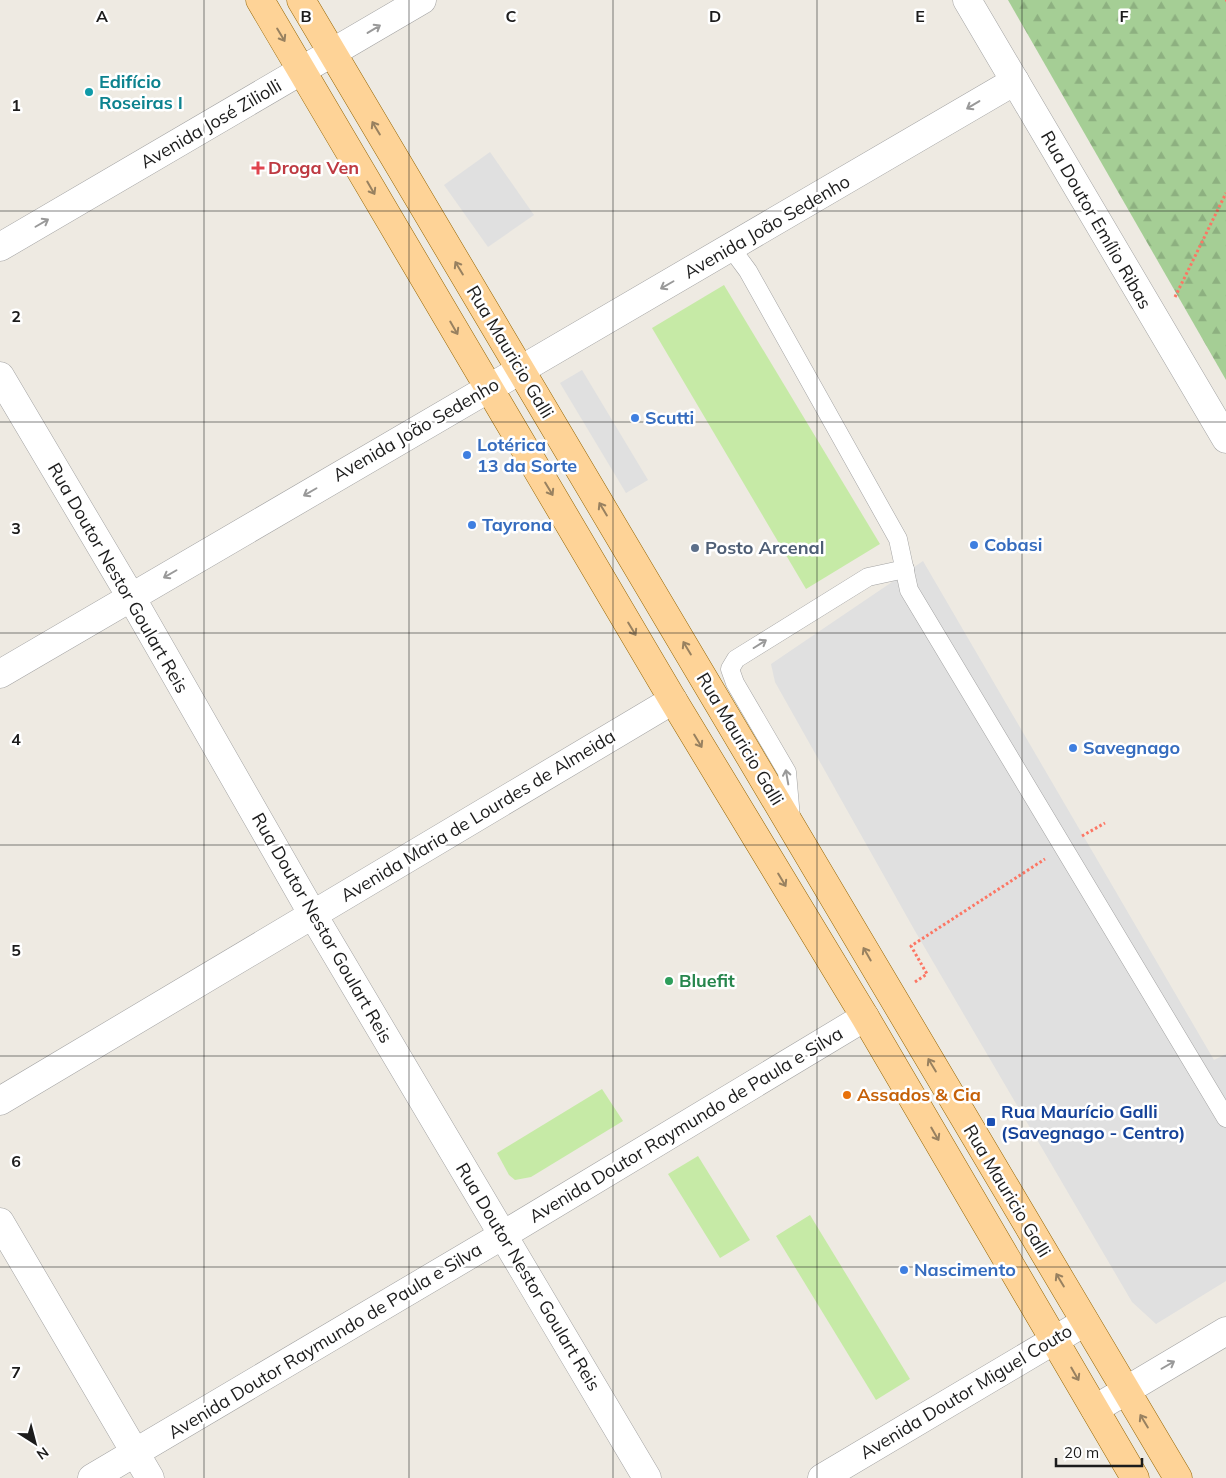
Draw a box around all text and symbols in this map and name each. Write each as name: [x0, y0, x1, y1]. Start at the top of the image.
text: A: [96, 6, 108, 26]
text: B: [300, 6, 312, 26]
text: C: [506, 6, 517, 26]
text: D: [709, 6, 721, 26]
text: E: [915, 6, 925, 26]
text: F: [1119, 6, 1129, 26]
one-way arrow: [367, 23, 381, 33]
one-way arrow: [277, 28, 287, 42]
place label: Edifício Roseiras I: [99, 70, 183, 114]
street label: Avenida José Ziliolli: [136, 74, 286, 173]
marker: Edifício Roseiras I: [83, 86, 95, 98]
text: 1: [11, 95, 21, 115]
one-way arrow: [966, 101, 980, 111]
one-way arrow: [371, 121, 381, 135]
street label: Rua Doutor Emílio Ribas: [1036, 127, 1157, 313]
place label: Droga Ven: [268, 156, 359, 179]
marker: Droga Ven: [252, 162, 264, 174]
street label: Avenida João Sedenho: [680, 170, 854, 284]
one-way arrow: [367, 181, 377, 195]
one-way arrow: [35, 217, 49, 227]
one-way arrow: [454, 261, 464, 275]
street label: Rua Mauricio Galli: [462, 281, 559, 422]
one-way arrow: [660, 281, 675, 291]
text: 2: [11, 306, 21, 326]
one-way arrow: [449, 321, 459, 335]
street label: Avenida João Sedenho: [329, 373, 503, 487]
place label: Scutti: [645, 406, 694, 429]
marker: Scutti: [629, 412, 641, 424]
place label: Lotérica 13 da Sorte: [477, 433, 577, 477]
marker: Lotérica 13 da Sorte: [461, 449, 473, 461]
street label: Rua Doutor Nestor Goulart Reis: [43, 458, 194, 697]
one-way arrow: [544, 482, 554, 496]
one-way arrow: [304, 487, 318, 497]
one-way arrow: [598, 502, 608, 516]
place label: Tayrona: [482, 513, 552, 536]
text: 3: [11, 518, 21, 538]
marker: Tayrona: [466, 519, 478, 531]
place label: Cobasi: [984, 533, 1042, 556]
place label: Posto Arcenal: [705, 536, 824, 559]
marker: Cobasi: [968, 539, 980, 551]
marker: Posto Arcenal: [689, 542, 701, 554]
one-way arrow: [163, 569, 178, 579]
one-way arrow: [627, 621, 637, 635]
one-way arrow: [752, 639, 766, 649]
one-way arrow: [681, 642, 691, 656]
street label: Rua Mauricio Galli: [692, 668, 789, 809]
street label: Avenida Maria de Lourdes de Almeida: [336, 724, 619, 907]
text: 4: [11, 729, 21, 749]
one-way arrow: [694, 734, 704, 748]
place label: Savegnago: [1083, 736, 1180, 759]
marker: Savegnago: [1067, 742, 1079, 754]
one-way arrow: [781, 769, 791, 785]
street label: Rua Doutor Nestor Goulart Reis: [247, 808, 398, 1047]
one-way arrow: [778, 873, 788, 887]
text: 5: [11, 940, 21, 960]
one-way arrow: [861, 948, 871, 962]
place label: Bluefit: [679, 969, 735, 992]
marker: Bluefit: [663, 975, 675, 987]
street label: Avenida Doutor Raymundo de Paula e Silva: [525, 1021, 847, 1228]
one-way arrow: [927, 1058, 937, 1072]
place label: Assados & Cia: [857, 1083, 981, 1106]
marker: Assados & Cia: [841, 1089, 853, 1101]
place label: Rua Maurício Galli (Savegnago - Centro): [1001, 1100, 1185, 1144]
marker: Rua Maurício Galli (Savegnago - Centro): [985, 1116, 997, 1128]
street label: Rua Mauricio Galli: [959, 1120, 1056, 1261]
one-way arrow: [930, 1127, 940, 1141]
text: 6: [11, 1151, 21, 1171]
street label: Rua Doutor Nestor Goulart Reis: [451, 1158, 606, 1395]
street label: Avenida Doutor Raymundo de Paula e Silva: [164, 1237, 486, 1444]
place label: Nascimento: [914, 1258, 1016, 1281]
marker: Nascimento: [898, 1264, 910, 1276]
one-way arrow: [1054, 1273, 1064, 1287]
street label: Avenida Doutor Miguel Couto: [855, 1319, 1076, 1464]
one-way arrow: [1160, 1360, 1175, 1370]
text: 7: [11, 1362, 21, 1382]
one-way arrow: [1071, 1367, 1081, 1381]
one-way arrow: [1139, 1415, 1149, 1429]
north arrow: [10, 1418, 60, 1468]
scale bar: [1056, 1436, 1142, 1468]
text: N: [33, 1443, 52, 1464]
text: 20 m: [1064, 1443, 1099, 1462]

